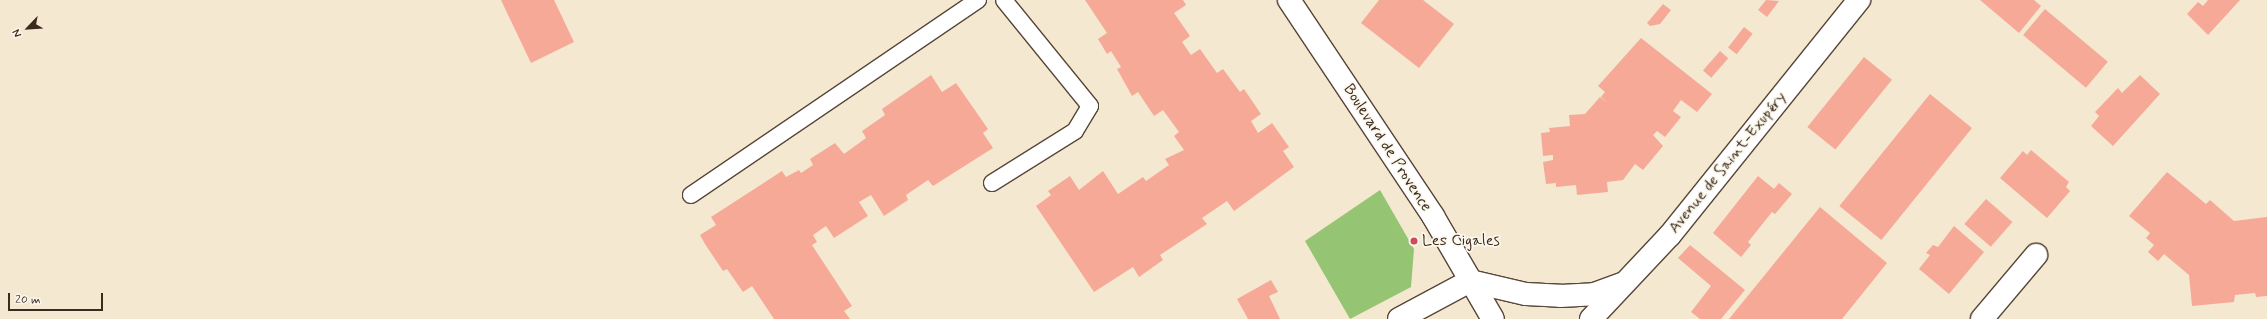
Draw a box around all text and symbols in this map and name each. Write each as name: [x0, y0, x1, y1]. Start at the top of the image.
north arrow: [8, 8, 48, 48]
text: N: [9, 27, 25, 39]
street label: Boulevard de Provence: [1339, 81, 1435, 215]
street label: Avenue de Saint-Exupéry: [1667, 90, 1789, 236]
place label: Les Cigales: [1422, 231, 1499, 251]
marker: Les Cigales: [1409, 236, 1419, 246]
scale bar: [10, 285, 105, 311]
text: 20 m: [15, 292, 41, 308]

